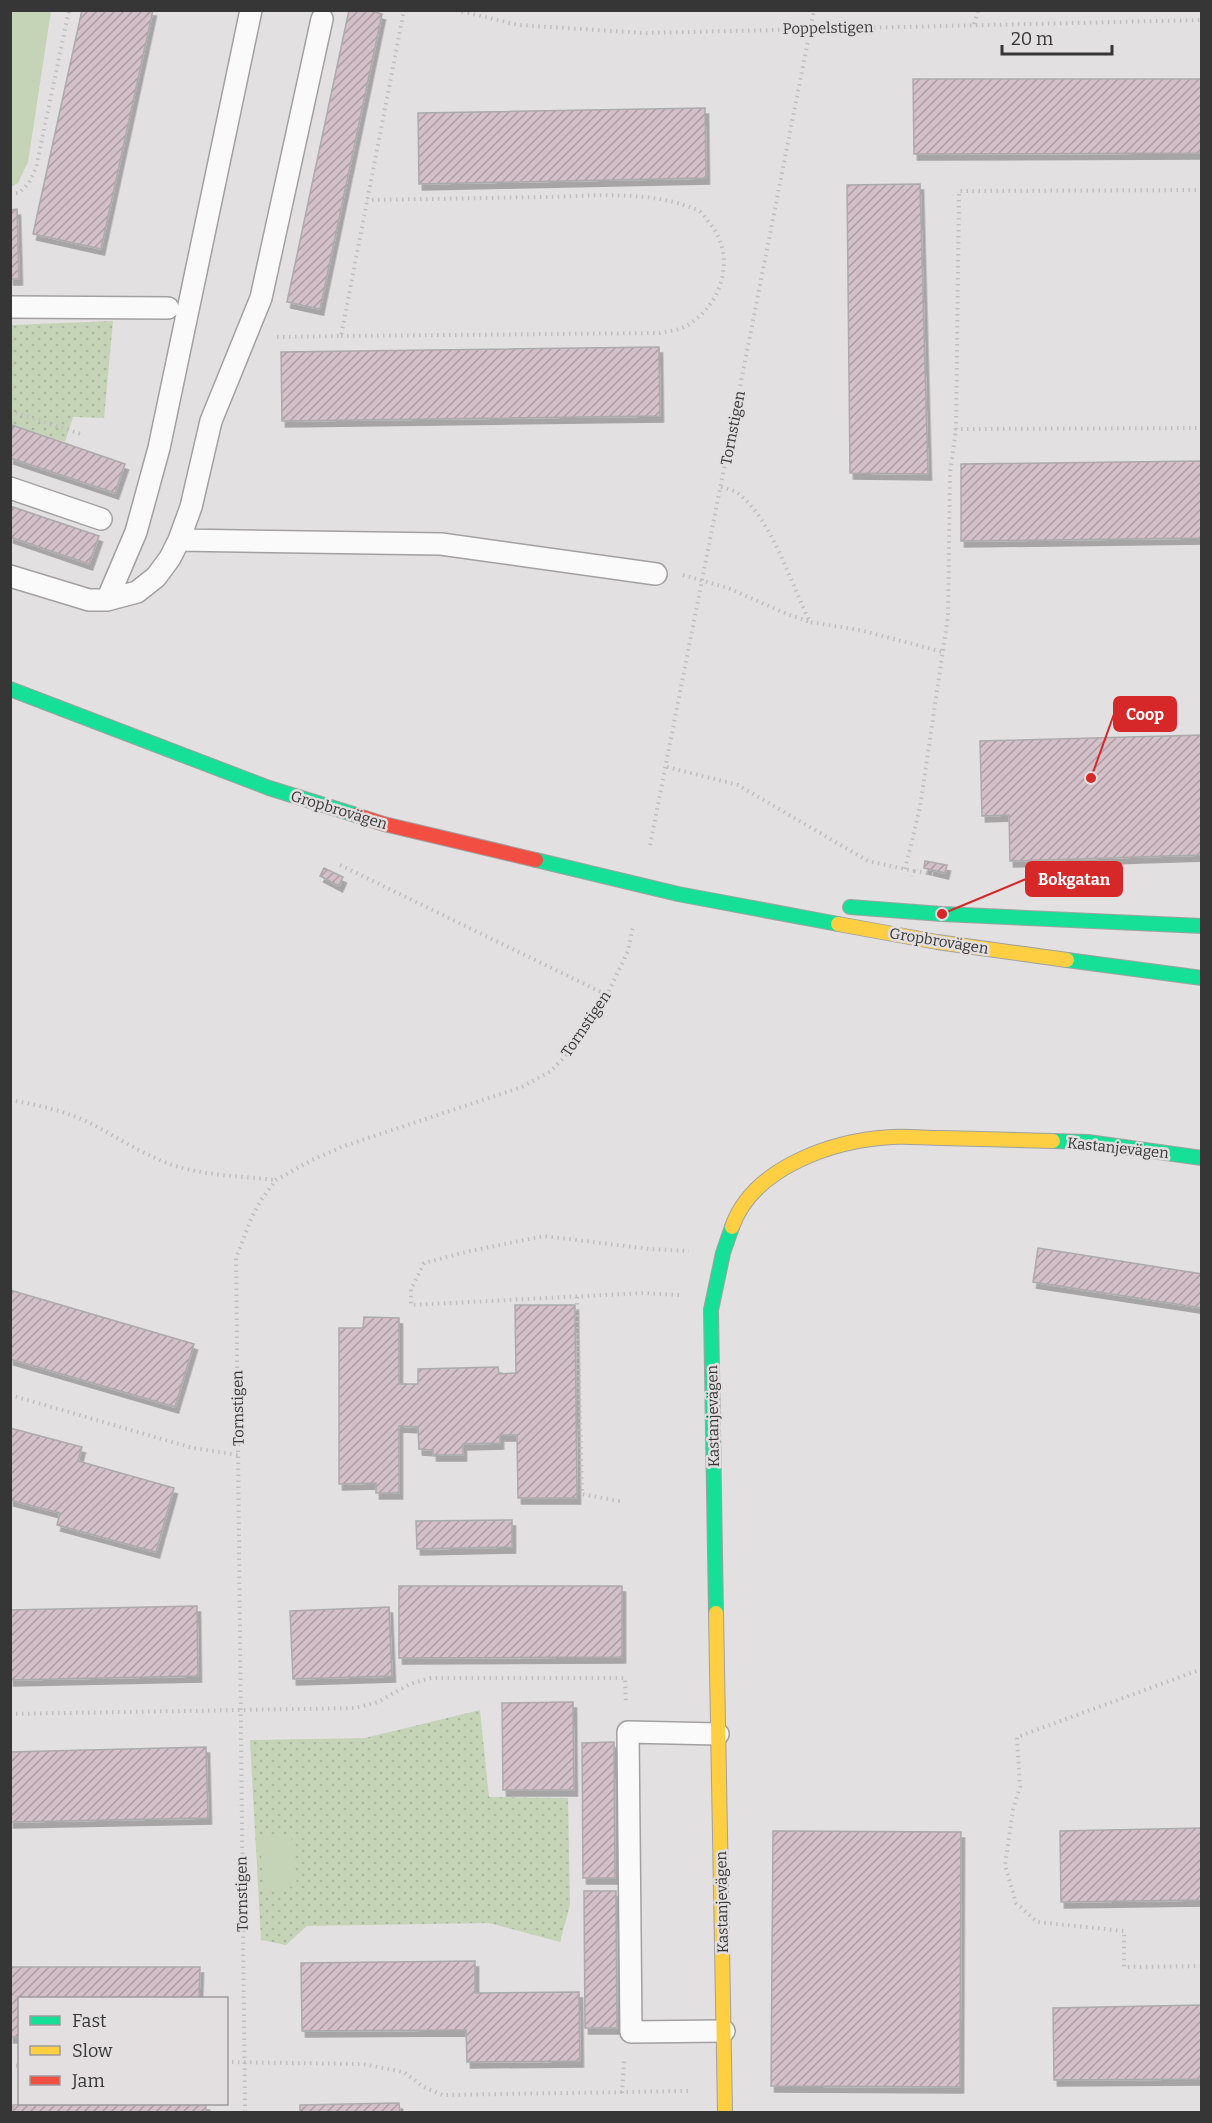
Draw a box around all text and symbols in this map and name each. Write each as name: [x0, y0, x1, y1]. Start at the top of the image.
street label: Poppelstigen: [783, 18, 874, 38]
scale bar: [1002, 18, 1112, 56]
text: 20 m: [1011, 28, 1053, 50]
street label: Tornstigen: [717, 389, 749, 467]
callout: Coop: [1114, 697, 1176, 731]
text: Coop: [1126, 705, 1164, 724]
street label: Gropbrovägen: [289, 787, 390, 833]
callout: Bokgatan: [1026, 862, 1122, 896]
text: Bokgatan: [1038, 870, 1111, 889]
street label: Gropbrovägen: [888, 924, 990, 958]
street label: Tornstigen: [557, 987, 615, 1060]
street label: Kastanjevägen: [1066, 1134, 1170, 1162]
street label: Kastanjevägen: [703, 1364, 723, 1467]
street label: Tornstigen: [228, 1370, 248, 1446]
street label: Kastanjevägen: [712, 1850, 732, 1953]
street label: Tornstigen: [232, 1856, 252, 1932]
legend: [18, 1997, 228, 2105]
text: Fast: [72, 2010, 107, 2032]
text: Slow: [72, 2040, 113, 2062]
text: Jam: [71, 2070, 105, 2092]

